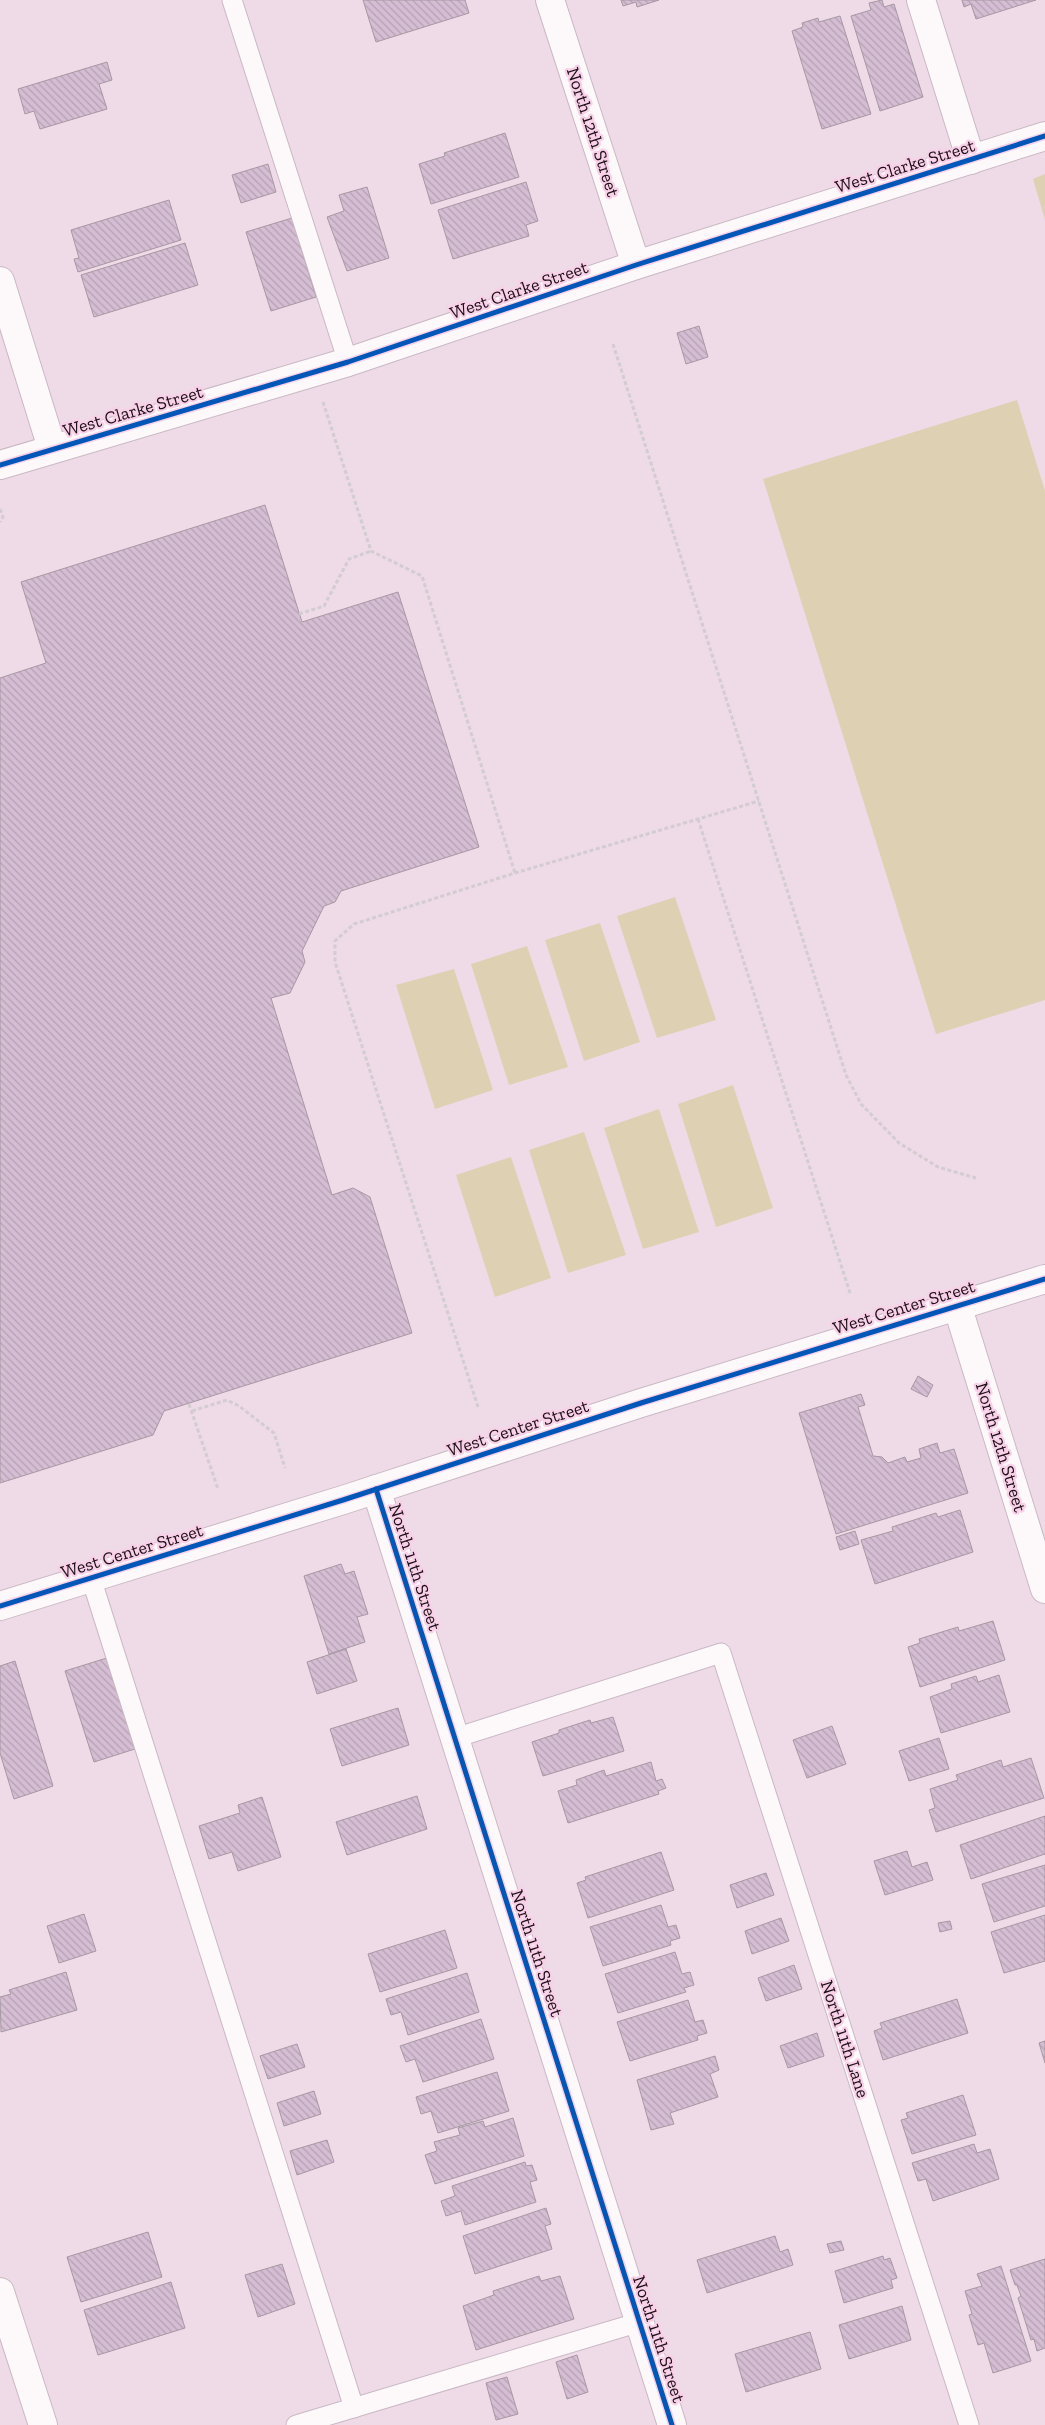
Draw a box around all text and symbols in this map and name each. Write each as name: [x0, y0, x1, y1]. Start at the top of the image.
street label: North 12th Street: [562, 65, 624, 200]
street label: West Clarke Street: [833, 134, 978, 198]
street label: West Clarke Street: [447, 256, 591, 324]
street label: West Clarke Street: [60, 380, 206, 442]
street label: West Center Street: [830, 1275, 978, 1339]
street label: North 12th Street: [971, 1379, 1031, 1515]
street label: West Center Street: [444, 1395, 592, 1461]
street label: North 11th Street: [384, 1501, 446, 1634]
street label: West Center Street: [58, 1519, 206, 1583]
street label: North 11th Street: [506, 1887, 568, 2020]
street label: North 11th Lane: [816, 1978, 874, 2100]
street label: North 11th Street: [628, 2273, 690, 2406]

